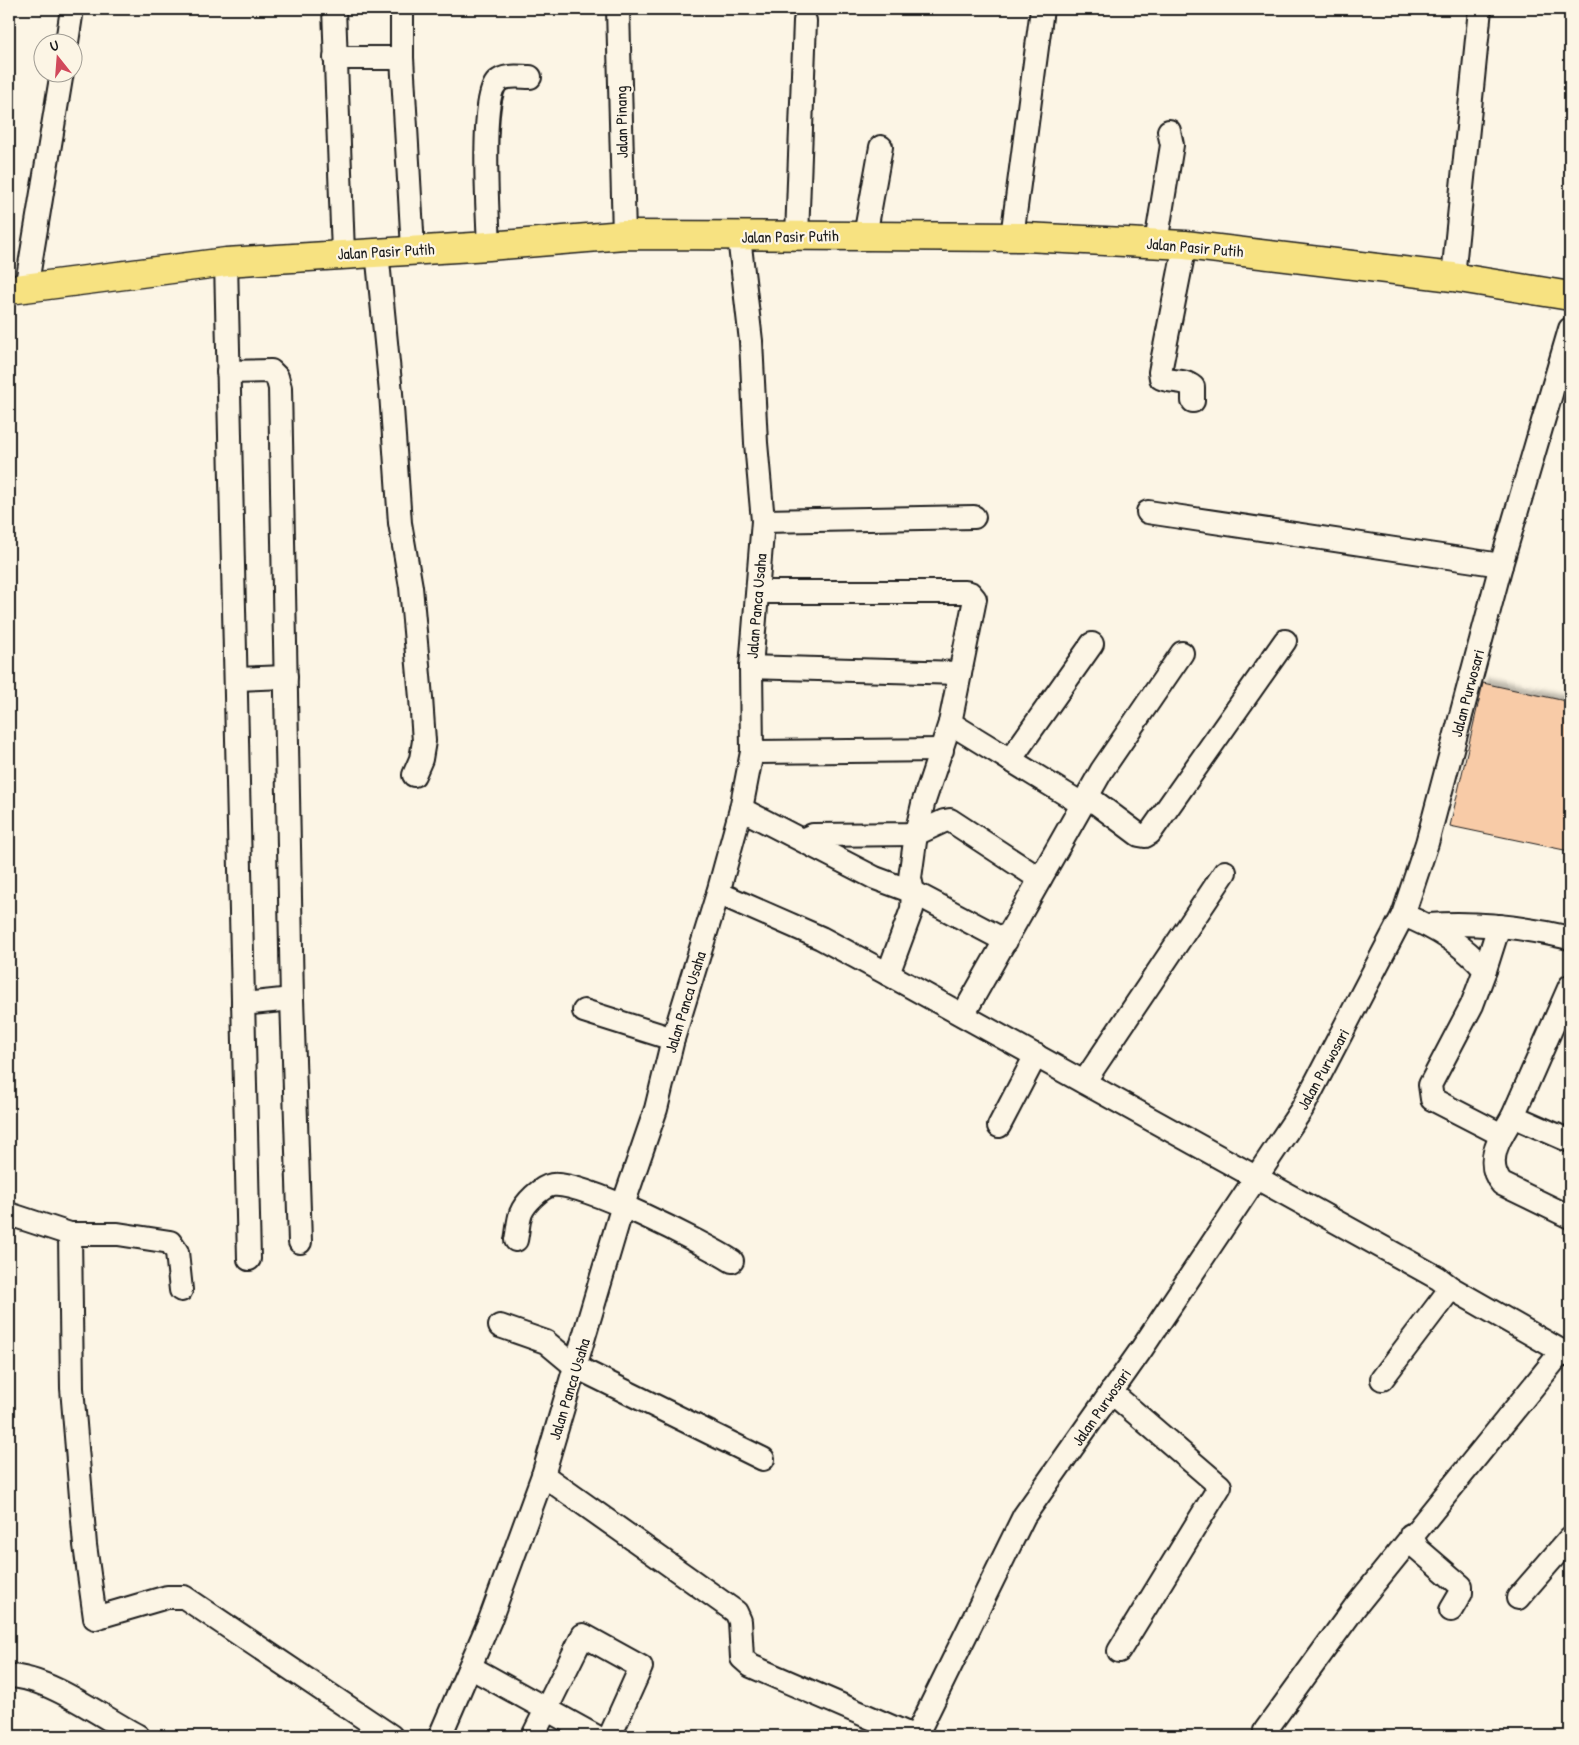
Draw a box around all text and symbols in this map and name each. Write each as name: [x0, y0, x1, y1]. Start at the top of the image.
north arrow: [32, 32, 82, 82]
text: U: [48, 35, 61, 55]
street label: Jalan Pinang: [609, 85, 633, 159]
street label: Jalan Pasir Putih: [741, 224, 839, 248]
street label: Jalan Pasir Putih: [1146, 232, 1245, 262]
street label: Jalan Pasir Putih: [337, 237, 435, 265]
street label: Jalan Panca Usaha: [740, 553, 772, 659]
street label: Jalan Purwosari: [1445, 647, 1489, 739]
street label: Jalan Panca Usaha: [659, 948, 711, 1056]
street label: Jalan Purwosari: [1292, 1024, 1354, 1114]
street label: Jalan Panca Usaha: [543, 1335, 595, 1443]
street label: Jalan Purwosari: [1066, 1364, 1136, 1450]

